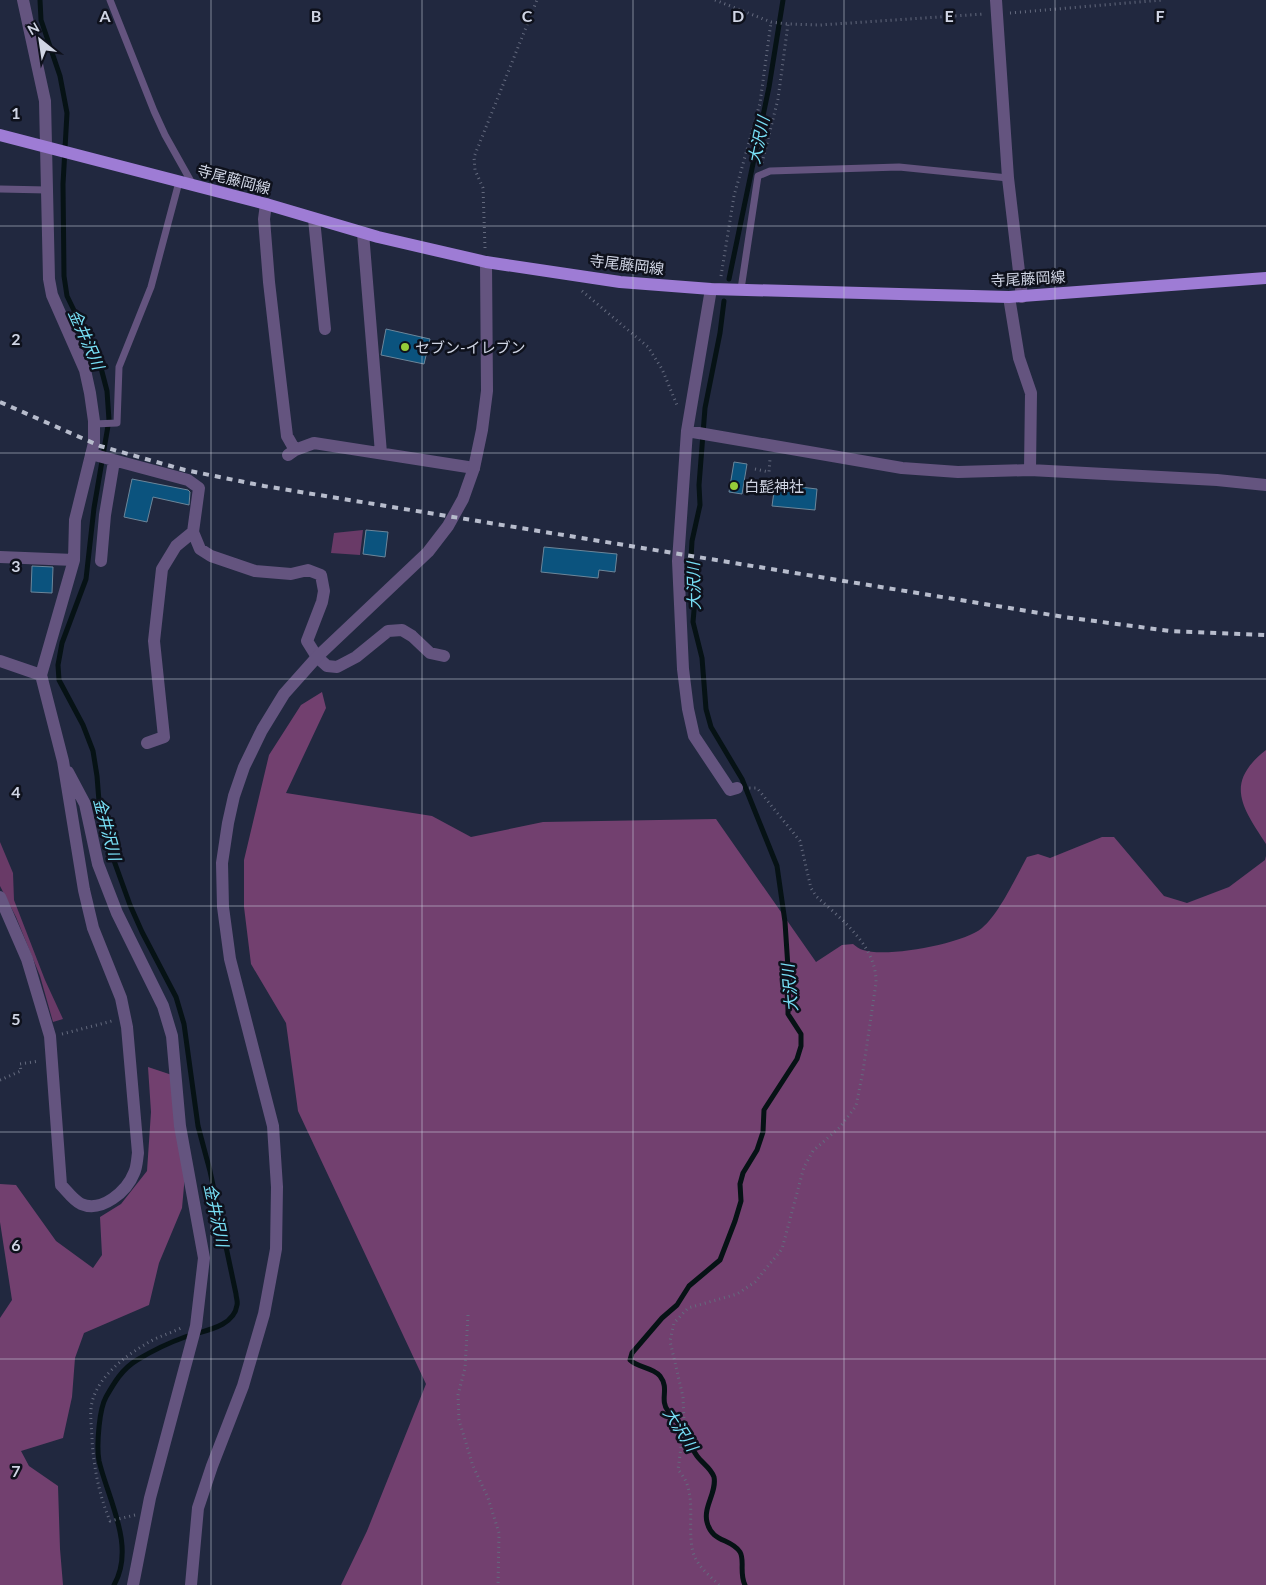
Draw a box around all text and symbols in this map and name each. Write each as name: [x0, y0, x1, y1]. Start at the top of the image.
text: A: [98, 6, 111, 25]
text: B: [311, 6, 321, 25]
text: C: [522, 6, 533, 25]
text: D: [732, 6, 744, 25]
text: E: [944, 6, 954, 25]
text: F: [1155, 6, 1165, 25]
north arrow: [15, 15, 65, 65]
text: N: [24, 18, 42, 38]
text: 1: [11, 103, 21, 122]
water label: 大沢川: [744, 113, 773, 165]
street label: 寺尾藤岡線: [195, 161, 273, 197]
street label: 寺尾藤岡線: [589, 250, 665, 278]
street label: 寺尾藤岡線: [990, 267, 1066, 289]
water label: 金井沢川: [65, 306, 110, 374]
text: 2: [11, 329, 21, 348]
place label: セブン-イレブン: [415, 338, 526, 356]
marker: セブン-イレブン: [399, 341, 411, 353]
place label: 白髭神社: [744, 477, 804, 495]
marker: 白髭神社: [728, 480, 740, 492]
text: 3: [11, 556, 21, 575]
water label: 大沢川: [683, 560, 703, 610]
text: 4: [11, 782, 21, 801]
water label: 金井沢川: [91, 796, 126, 864]
water label: 大沢川: [777, 961, 801, 1013]
text: 5: [11, 1009, 21, 1028]
water label: 金井沢川: [201, 1182, 233, 1250]
text: 6: [11, 1235, 21, 1254]
water label: 大沢川: [660, 1404, 703, 1456]
text: 7: [11, 1461, 21, 1480]

